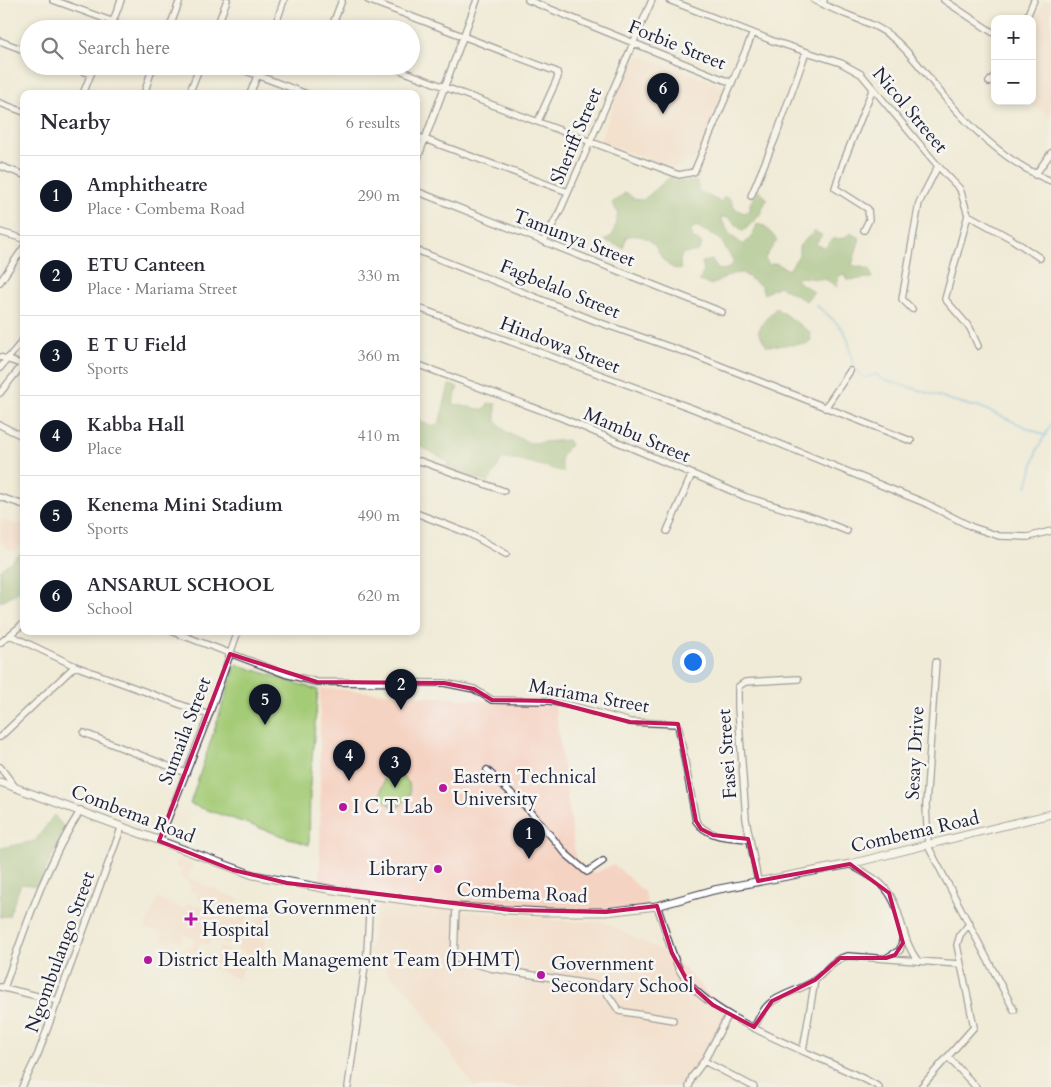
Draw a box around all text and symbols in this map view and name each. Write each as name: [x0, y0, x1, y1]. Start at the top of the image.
street label: Forbie Street: [624, 14, 730, 76]
map controls: [991, 15, 1036, 105]
button: +: [991, 15, 1036, 60]
search box: [20, 20, 420, 75]
icon: search: [38, 34, 66, 62]
text: Search here: [78, 35, 170, 61]
button: −: [991, 60, 1036, 105]
street label: Nicol Streeet: [866, 62, 954, 158]
pin: 6: [647, 73, 679, 114]
street label: Sheriff Street: [544, 83, 608, 189]
text: Nearby: [40, 108, 111, 137]
text: 6 results: [346, 112, 400, 134]
text: Amphitheatre: [87, 172, 208, 198]
text: 1: [52, 185, 60, 207]
text: 290 m: [358, 185, 400, 207]
text: Place · Combema Road: [87, 198, 245, 220]
street label: Tamunya Street: [509, 203, 639, 273]
text: ETU Canteen: [87, 252, 205, 278]
street label: Fagbelalo Street: [496, 253, 624, 325]
text: 2: [52, 265, 60, 287]
text: 330 m: [358, 265, 400, 287]
text: Place · Mariama Street: [87, 278, 237, 300]
street label: Hindowa Street: [496, 310, 624, 380]
text: E T U Field: [87, 332, 187, 358]
text: 3: [52, 345, 60, 367]
text: 360 m: [358, 345, 400, 367]
text: Sports: [87, 358, 128, 380]
street label: Mambu Street: [580, 401, 694, 469]
text: Kabba Hall: [87, 412, 185, 438]
text: 4: [52, 425, 60, 447]
text: 410 m: [358, 425, 400, 447]
text: Place: [87, 438, 122, 460]
text: Kenema Mini Stadium: [87, 492, 283, 518]
text: 5: [52, 505, 60, 527]
text: 490 m: [358, 505, 400, 527]
text: Sports: [87, 518, 128, 540]
text: ANSARUL SCHOOL: [87, 572, 274, 598]
text: 6: [52, 585, 60, 607]
text: 620 m: [358, 585, 400, 607]
text: School: [87, 598, 132, 620]
your location: [680, 649, 706, 675]
pin: 2: [385, 669, 417, 710]
street label: Sumaila Street: [153, 673, 217, 789]
street label: Mariama Street: [527, 673, 651, 719]
pin: 5: [249, 684, 281, 725]
street label: Sesay Drive: [900, 705, 930, 801]
street label: Fasei Street: [711, 708, 743, 800]
pin: 4: [333, 740, 365, 781]
pin: 3: [379, 747, 411, 788]
place label: Eastern Technical University: [453, 764, 596, 812]
street label: Combema Road: [67, 778, 199, 850]
marker: Eastern Technical University: [437, 782, 449, 794]
place label: I C T Lab: [353, 794, 433, 820]
marker: I C T Lab: [337, 801, 349, 813]
street label: Combema Road: [848, 805, 982, 859]
pin: 1: [513, 818, 545, 859]
place label: Library: [369, 856, 428, 882]
marker: Library: [432, 863, 444, 875]
street label: Ngombulango Street: [19, 868, 101, 1036]
street label: Combema Road: [456, 877, 588, 909]
place label: Kenema Government Hospital: [202, 895, 376, 943]
marker: Kenema Government Hospital: [184, 912, 198, 926]
place label: District Health Management Team (DHMT): [158, 947, 520, 973]
place label: Government Secondary School: [551, 951, 693, 999]
marker: District Health Management Team (DHMT): [142, 954, 154, 966]
marker: Government Secondary School: [535, 969, 547, 981]

